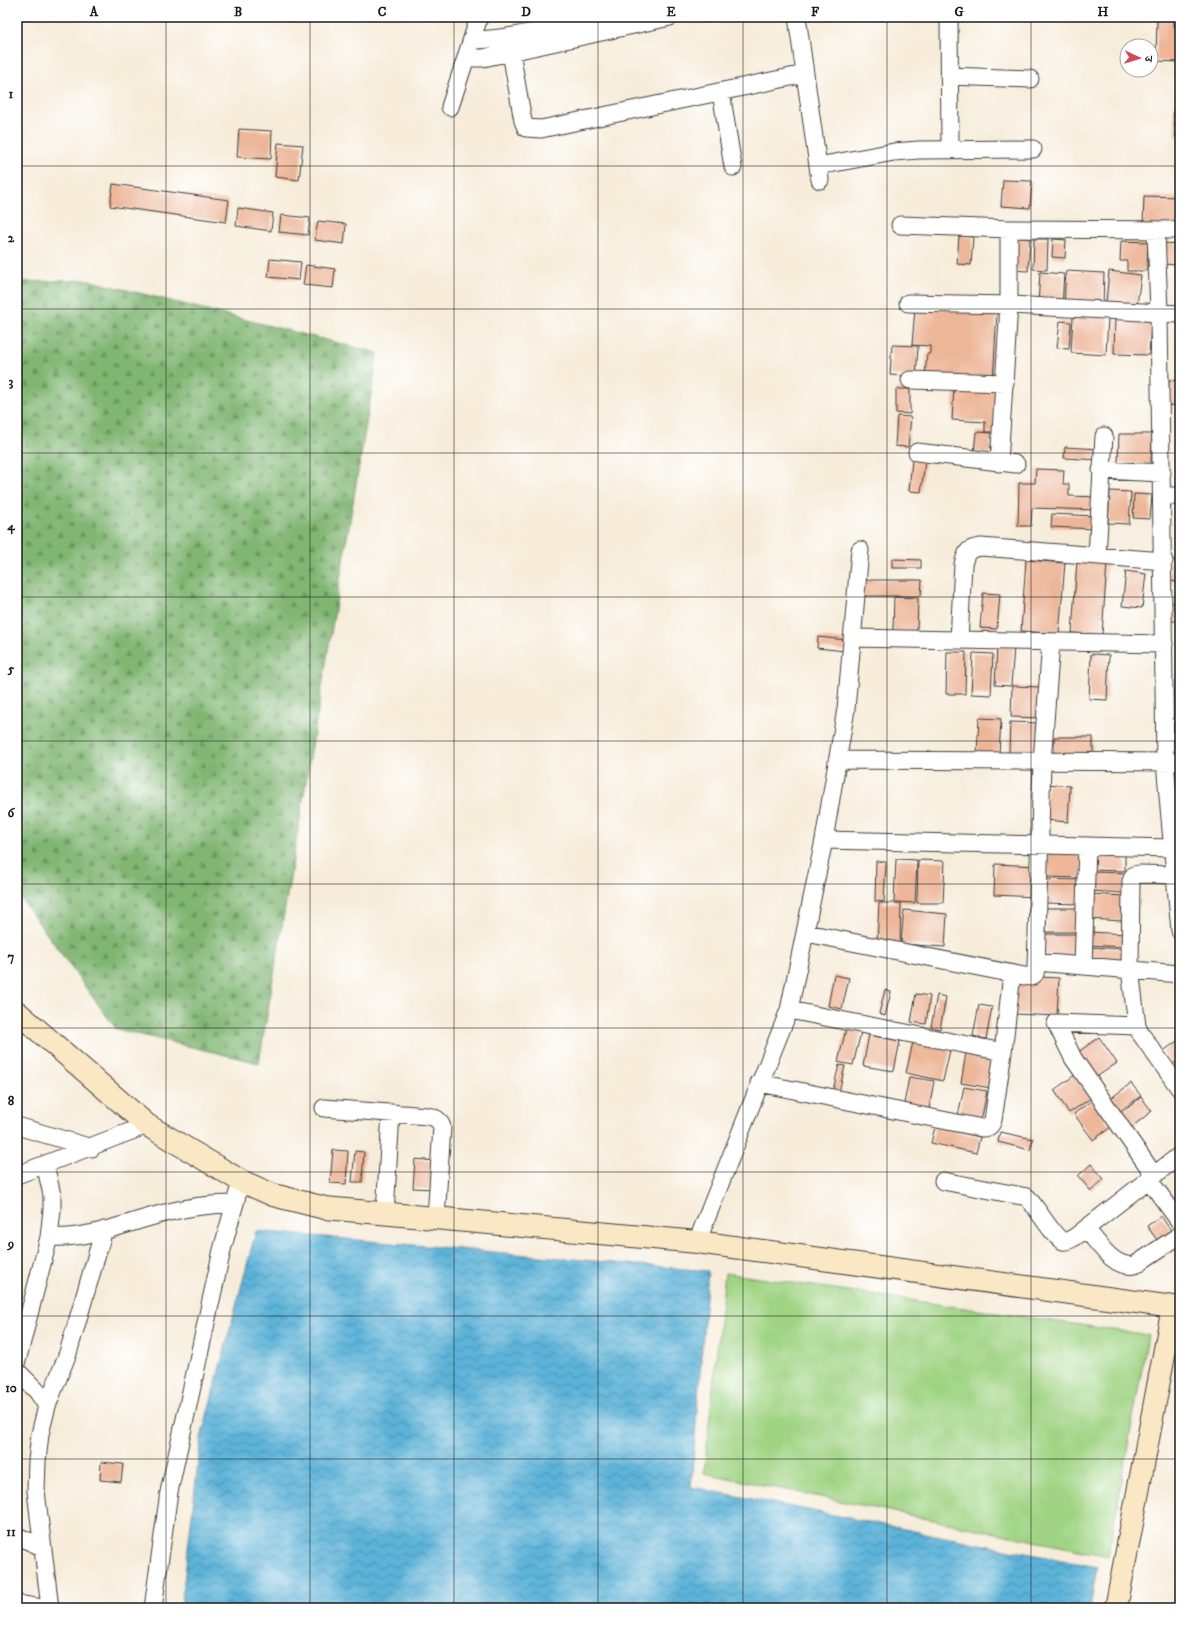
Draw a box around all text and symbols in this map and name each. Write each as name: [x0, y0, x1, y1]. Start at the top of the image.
text: A: [89, 4, 99, 20]
text: B: [234, 4, 242, 20]
text: C: [378, 4, 387, 20]
text: D: [521, 4, 531, 20]
text: E: [666, 4, 676, 20]
text: F: [811, 4, 820, 20]
text: G: [954, 4, 964, 20]
text: H: [1098, 4, 1109, 20]
north arrow: [1119, 38, 1159, 78]
text: उ: [1141, 54, 1155, 63]
text: 1: [9, 86, 14, 102]
text: 2: [8, 230, 15, 246]
text: 3: [9, 374, 14, 390]
text: 4: [6, 518, 15, 535]
text: 5: [7, 661, 15, 677]
text: 6: [8, 805, 16, 821]
text: 7: [8, 949, 15, 965]
text: 8: [8, 1093, 15, 1109]
text: 9: [7, 1236, 14, 1252]
text: 10: [5, 1380, 17, 1396]
text: 11: [6, 1524, 16, 1540]

